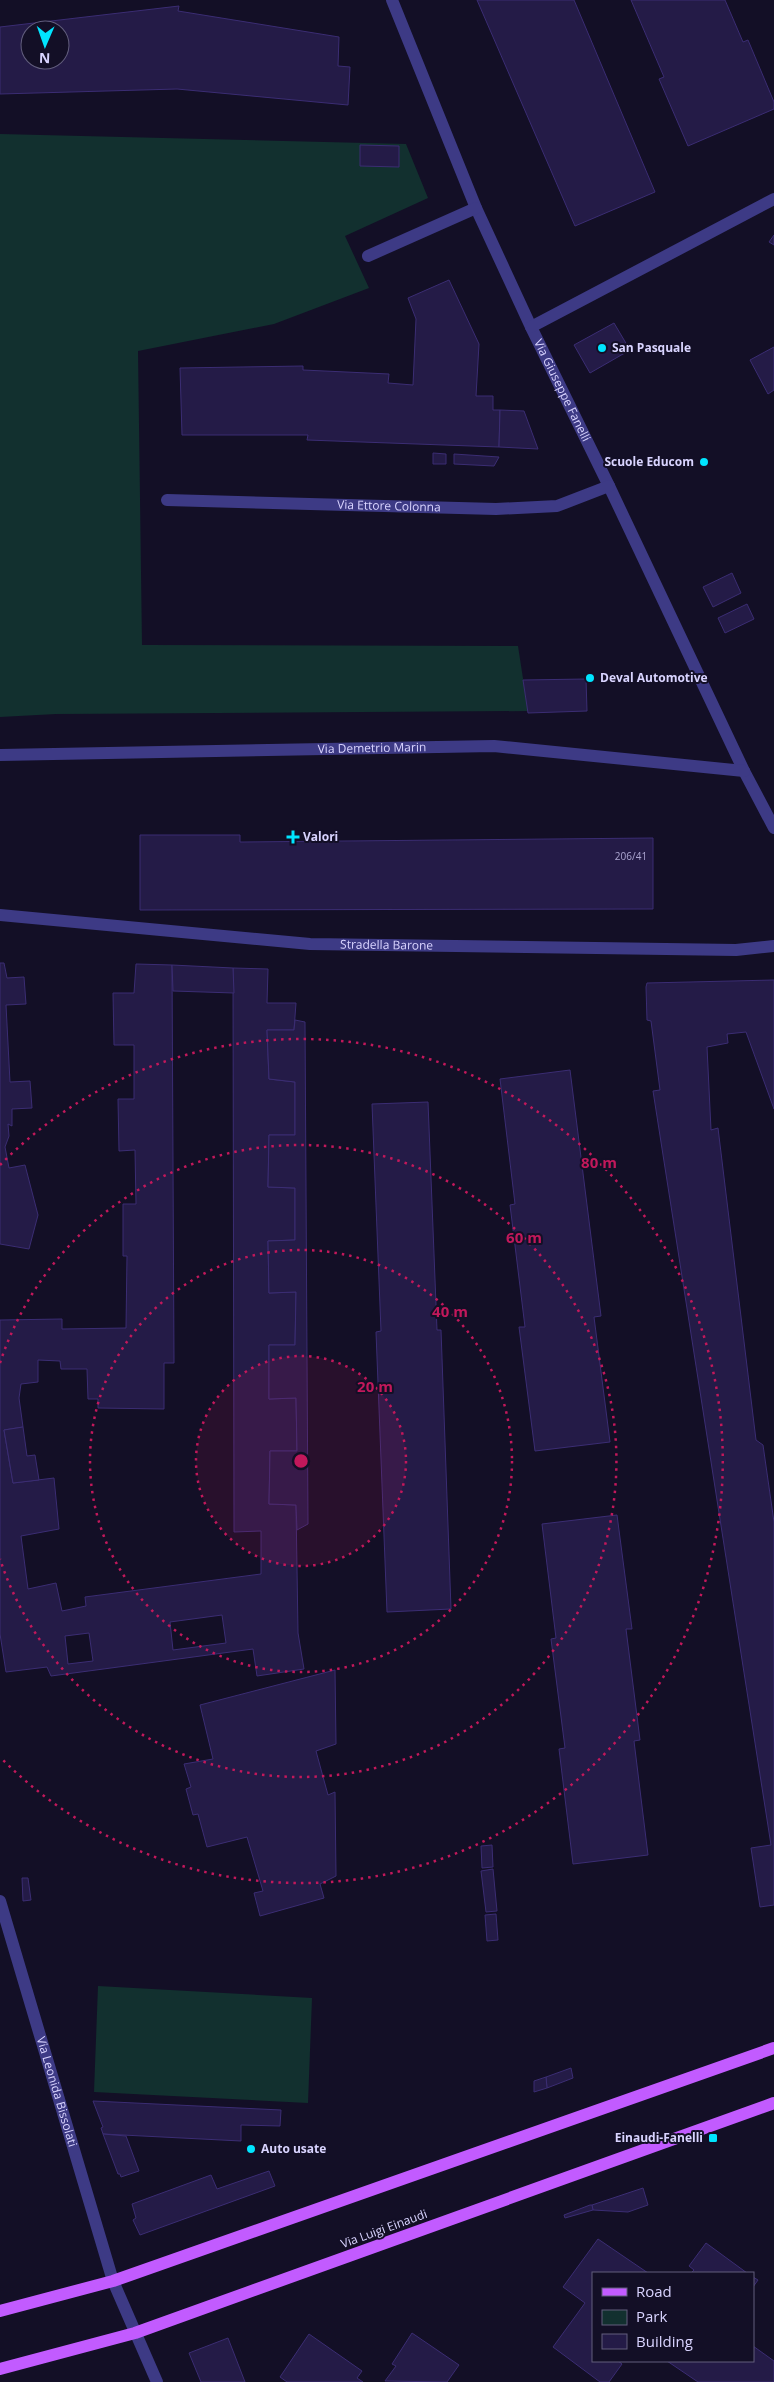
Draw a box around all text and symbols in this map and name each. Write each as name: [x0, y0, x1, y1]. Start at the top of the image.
north arrow: [20, 20, 70, 70]
text: N: [39, 49, 51, 68]
street label: Via Giuseppe Fanelli: [530, 336, 595, 444]
place label: San Pasquale: [612, 339, 691, 356]
marker: San Pasquale: [596, 342, 608, 354]
place label: Scuole Educom: [604, 453, 694, 470]
marker: Scuole Educom: [698, 456, 710, 468]
street label: Via Ettore Colonna: [337, 496, 441, 515]
place label: Deval Automotive: [600, 669, 708, 686]
marker: Deval Automotive: [584, 672, 596, 684]
street label: Via Demetrio Marin: [317, 738, 426, 757]
place label: Valori: [303, 828, 338, 845]
marker: Valori: [287, 831, 299, 843]
house number: 206/41: [615, 849, 647, 863]
street label: Stradella Barone: [340, 935, 434, 954]
text: 80 m: [581, 1152, 617, 1172]
text: 60 m: [506, 1227, 542, 1247]
text: 40 m: [432, 1301, 468, 1321]
text: 20 m: [357, 1376, 393, 1396]
centre of rings: [292, 1452, 310, 1470]
street label: Via Leonida Bissolati: [33, 2034, 82, 2149]
place label: Einaudi-Fanelli: [615, 2129, 703, 2146]
marker: Einaudi-Fanelli: [707, 2132, 719, 2144]
place label: Auto usate: [261, 2140, 326, 2157]
marker: Auto usate: [245, 2143, 257, 2155]
street label: Via Luigi Einaudi: [338, 2205, 429, 2252]
legend: [592, 2272, 754, 2362]
text: Road: [636, 2281, 672, 2301]
text: Park: [636, 2306, 667, 2326]
text: Building: [636, 2331, 693, 2351]

